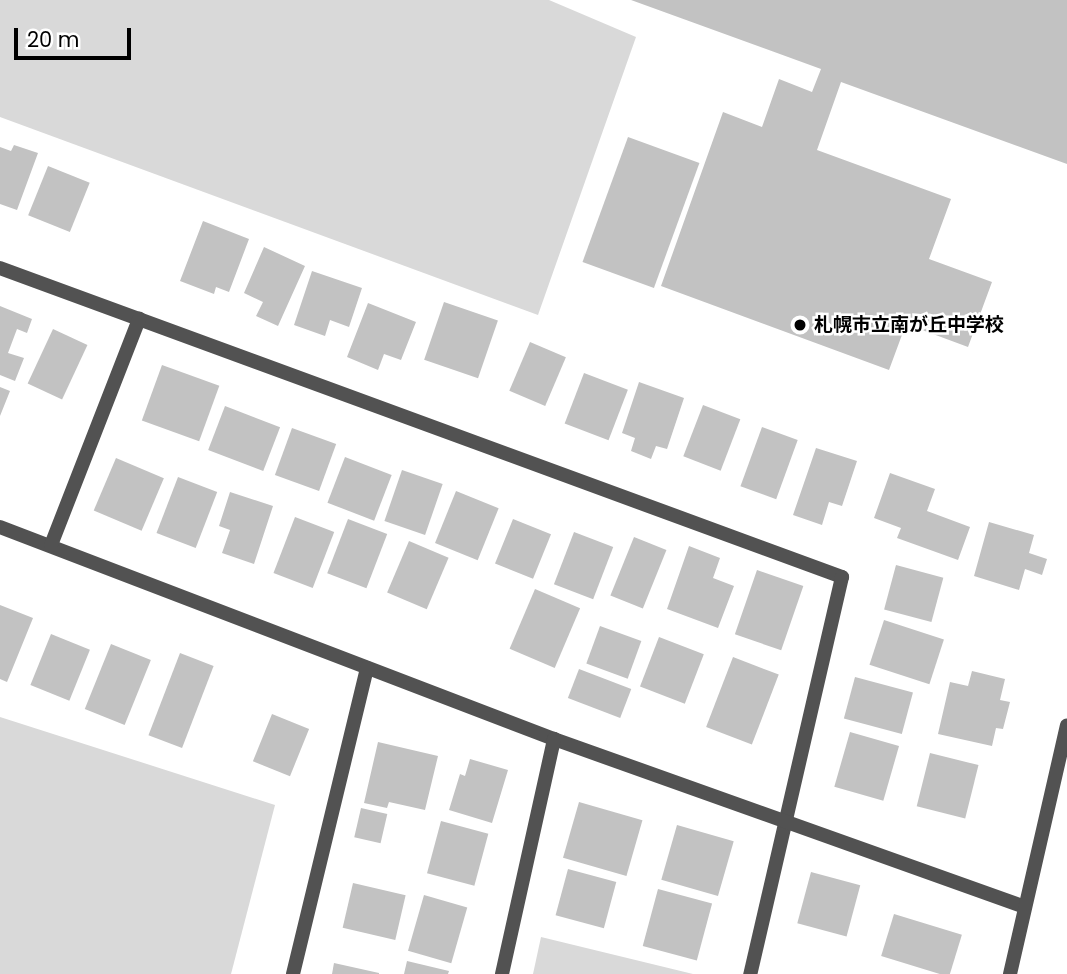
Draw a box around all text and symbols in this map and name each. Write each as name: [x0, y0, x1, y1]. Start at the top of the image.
scale bar: [18, 14, 135, 58]
text: 20 m: [27, 25, 80, 54]
place label: 札幌市立南が丘中学校: [814, 314, 1004, 336]
marker: 札幌市立南が丘中学校: [792, 317, 808, 333]

